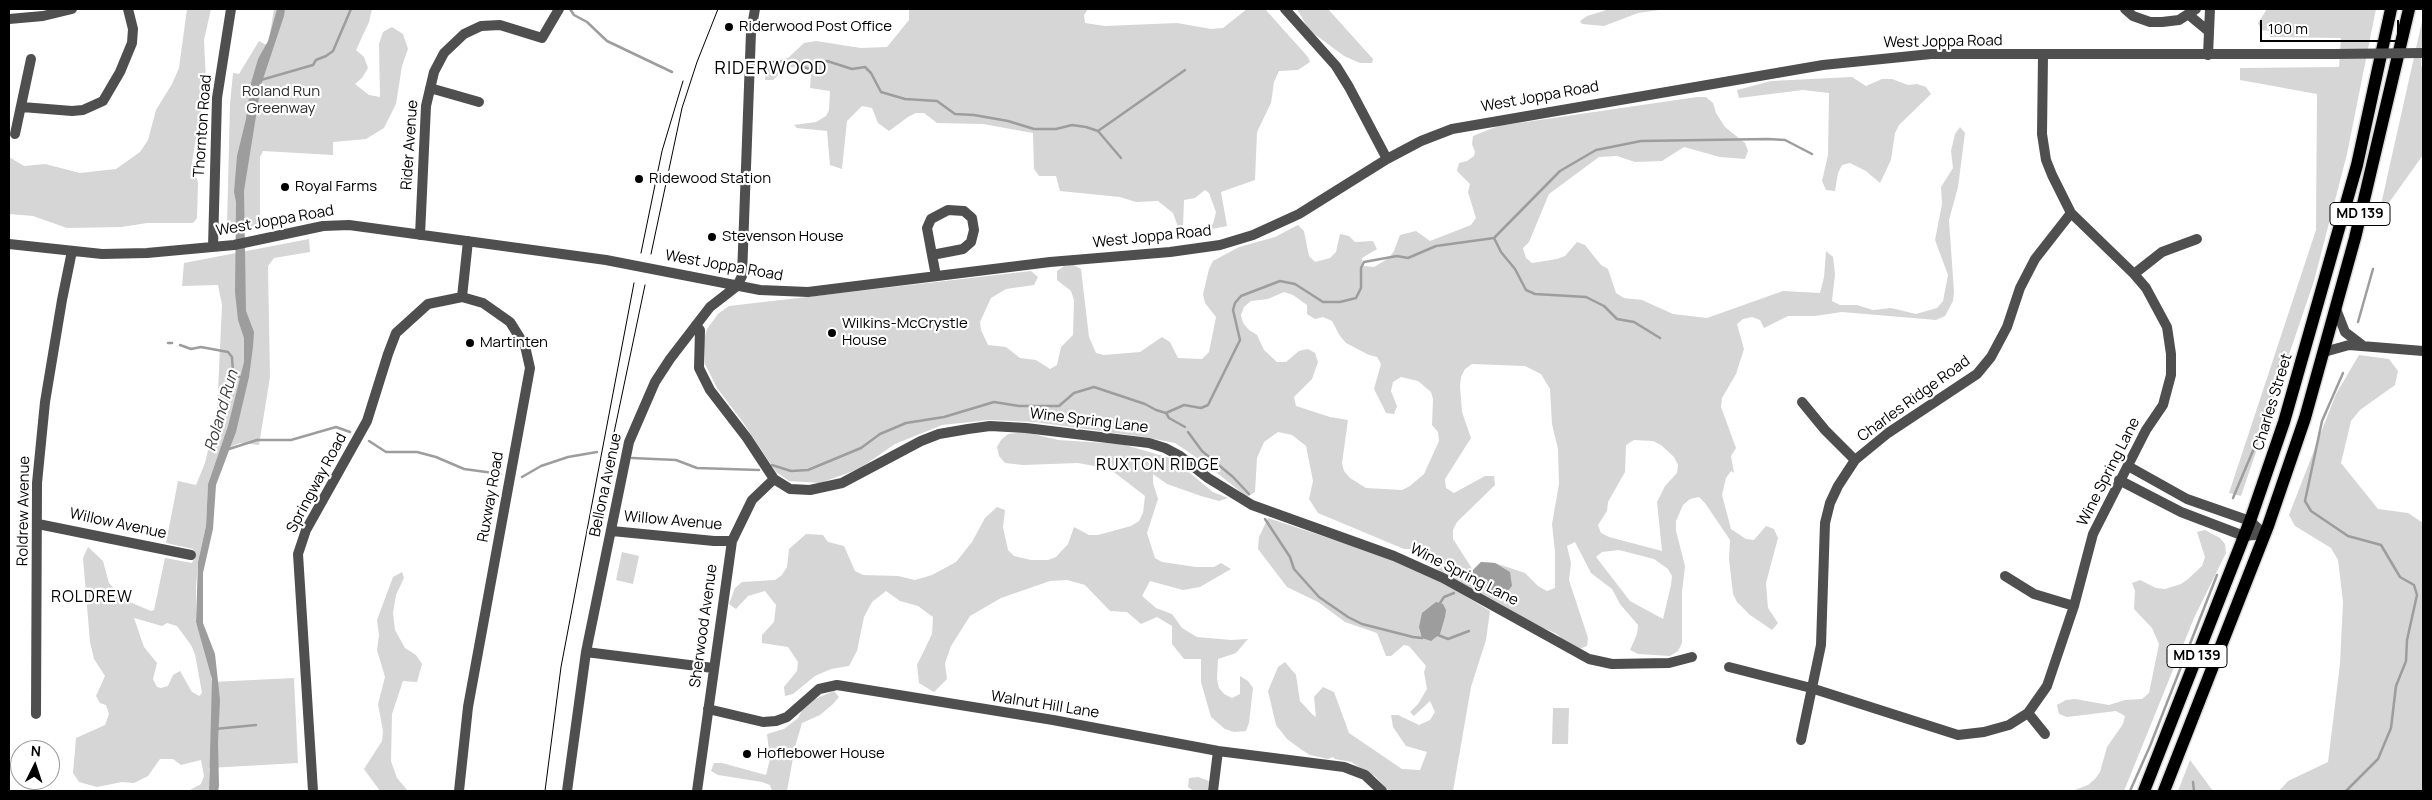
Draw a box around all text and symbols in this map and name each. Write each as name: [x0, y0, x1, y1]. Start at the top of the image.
scale bar: [2262, 10, 2401, 42]
place label: Riderwood Post Office: [739, 18, 892, 36]
text: 100 m: [2268, 18, 2308, 39]
marker: Riderwood Post Office: [723, 21, 735, 33]
street label: West Joppa Road: [1883, 32, 2003, 52]
district label: RIDERWOOD: [713, 58, 829, 80]
street label: Thornton Road: [190, 74, 216, 178]
street label: West Joppa Road: [1480, 78, 1600, 116]
park label: Roland Run Greenway: [242, 83, 320, 118]
street label: Rider Avenue: [398, 99, 422, 191]
place label: Ridewood Station: [649, 170, 771, 188]
marker: Ridewood Station: [633, 173, 645, 185]
place label: Royal Farms: [295, 178, 377, 196]
marker: Royal Farms: [279, 181, 291, 193]
street label: West Joppa Road: [215, 202, 335, 240]
road number: MD 139: [2330, 202, 2390, 225]
street label: West Joppa Road: [1092, 222, 1212, 252]
place label: Stevenson House: [722, 228, 844, 246]
marker: Stevenson House: [706, 231, 718, 243]
street label: West Joppa Road: [664, 247, 784, 285]
place label: Wilkins-McCrystle House: [842, 315, 968, 350]
marker: Wilkins-McCrystle House: [826, 327, 838, 339]
place label: Martinten: [480, 334, 548, 352]
marker: Martinten: [464, 337, 476, 349]
street label: Charles Street: [2250, 351, 2296, 453]
street label: Charles Ridge Road: [1854, 352, 1974, 446]
water label: Roland Run: [201, 368, 243, 454]
street label: Wine Spring Lane: [1029, 405, 1149, 437]
street label: Wine Spring Lane: [2074, 415, 2144, 529]
street label: Springway Road: [283, 430, 351, 536]
street label: Bellona Avenue: [586, 432, 626, 538]
street label: Ruxway Road: [474, 450, 508, 544]
street label: Roldrew Avenue: [14, 456, 34, 566]
district label: RUXTON RIDGE: [1095, 456, 1221, 476]
street label: Willow Avenue: [68, 505, 168, 543]
street label: Willow Avenue: [623, 508, 723, 534]
street label: Wine Spring Lane: [1407, 540, 1521, 610]
street label: Sherwood Avenue: [686, 563, 722, 689]
district label: ROLDREW: [50, 588, 134, 608]
road number: MD 139: [2167, 644, 2227, 668]
street label: Walnut Hill Lane: [990, 688, 1100, 722]
north arrow: [10, 740, 60, 790]
text: N: [30, 741, 42, 760]
place label: Hoflebower House: [757, 745, 885, 763]
marker: Hoflebower House: [741, 748, 753, 760]

